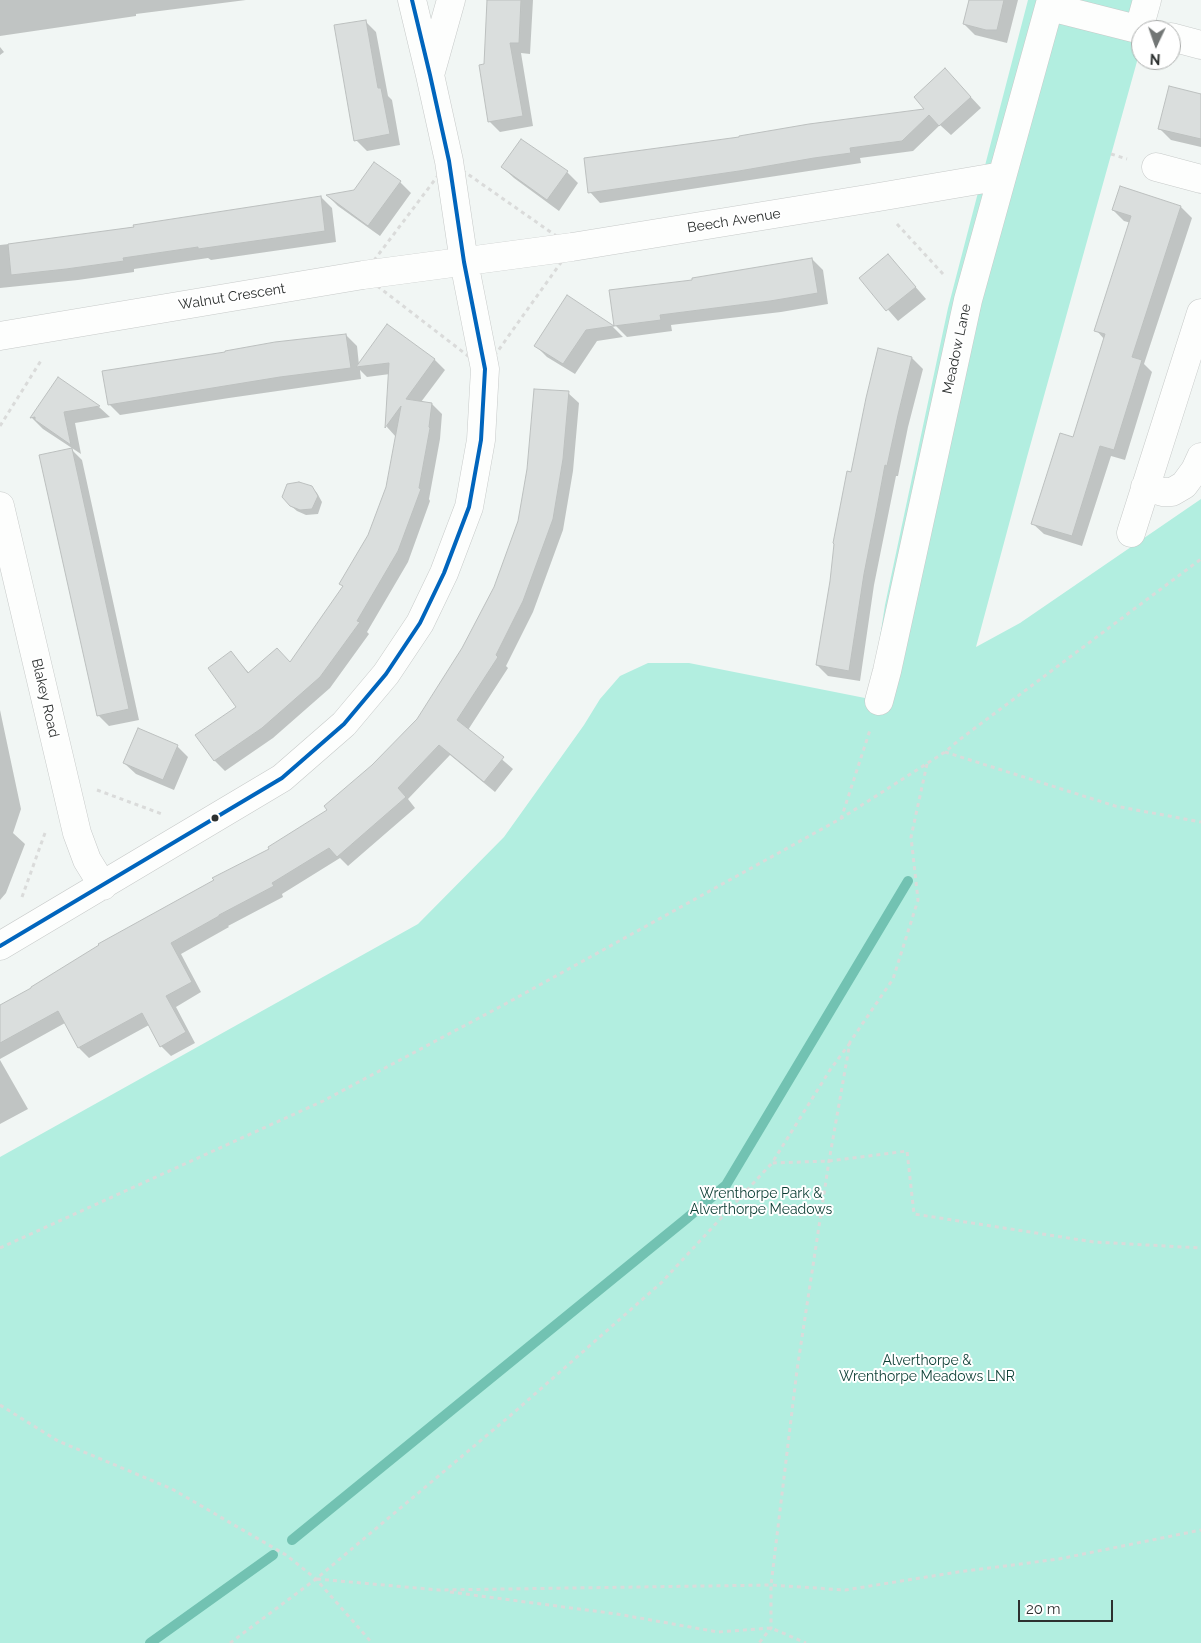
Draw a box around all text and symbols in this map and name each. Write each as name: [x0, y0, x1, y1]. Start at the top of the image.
north arrow: [1131, 20, 1181, 70]
text: N: [1150, 51, 1161, 67]
street label: Beech Avenue: [686, 205, 782, 237]
street label: Walnut Crescent: [177, 280, 287, 314]
street label: Meadow Lane: [939, 302, 975, 396]
street label: Blakey Road: [28, 657, 62, 739]
unlabelled marker: [210, 813, 220, 823]
park label: Wrenthorpe Park & Alverthorpe Meadows: [690, 1186, 832, 1218]
park label: Alverthorpe & Wrenthorpe Meadows LNR: [839, 1353, 1015, 1385]
scale bar: [1021, 1590, 1116, 1622]
text: 20 m: [1026, 1600, 1061, 1618]

